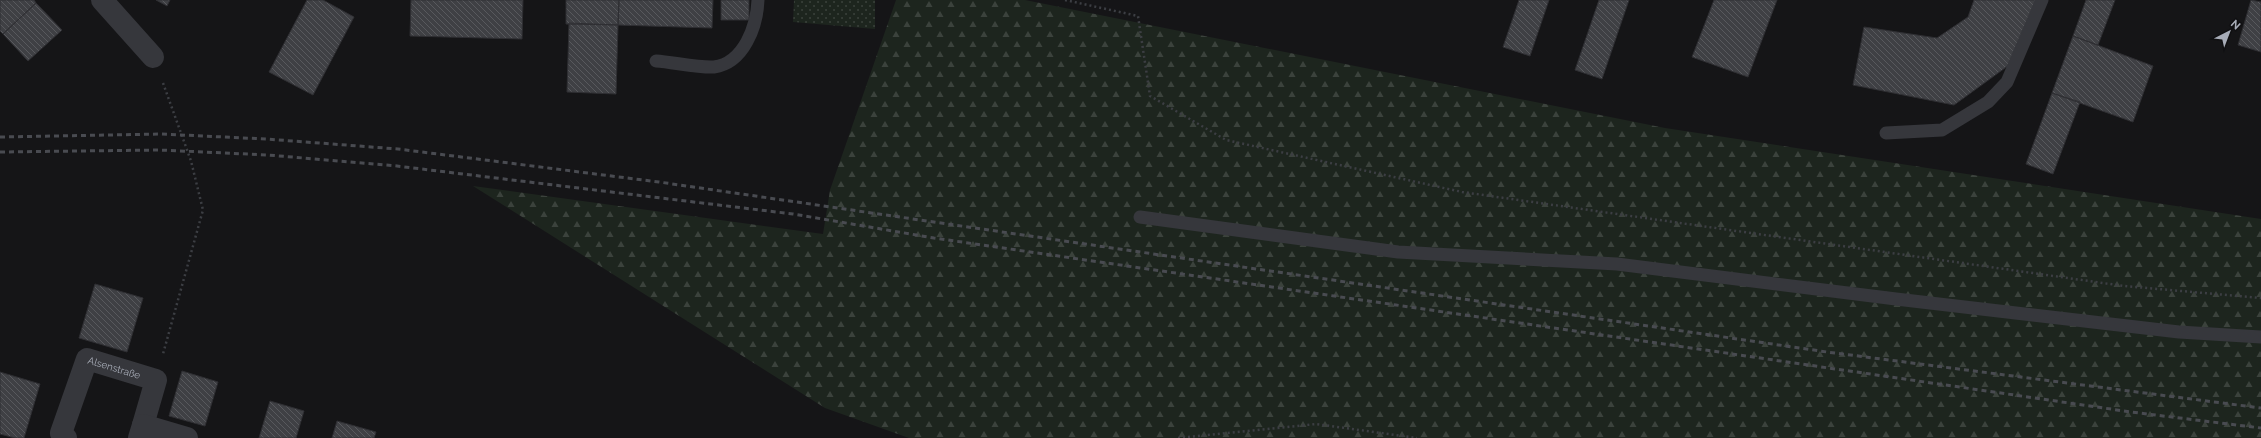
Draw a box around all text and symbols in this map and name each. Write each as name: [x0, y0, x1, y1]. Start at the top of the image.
north arrow: [2209, 12, 2249, 52]
text: N: [2228, 17, 2243, 33]
street label: Alsenstraße: [87, 354, 142, 381]

